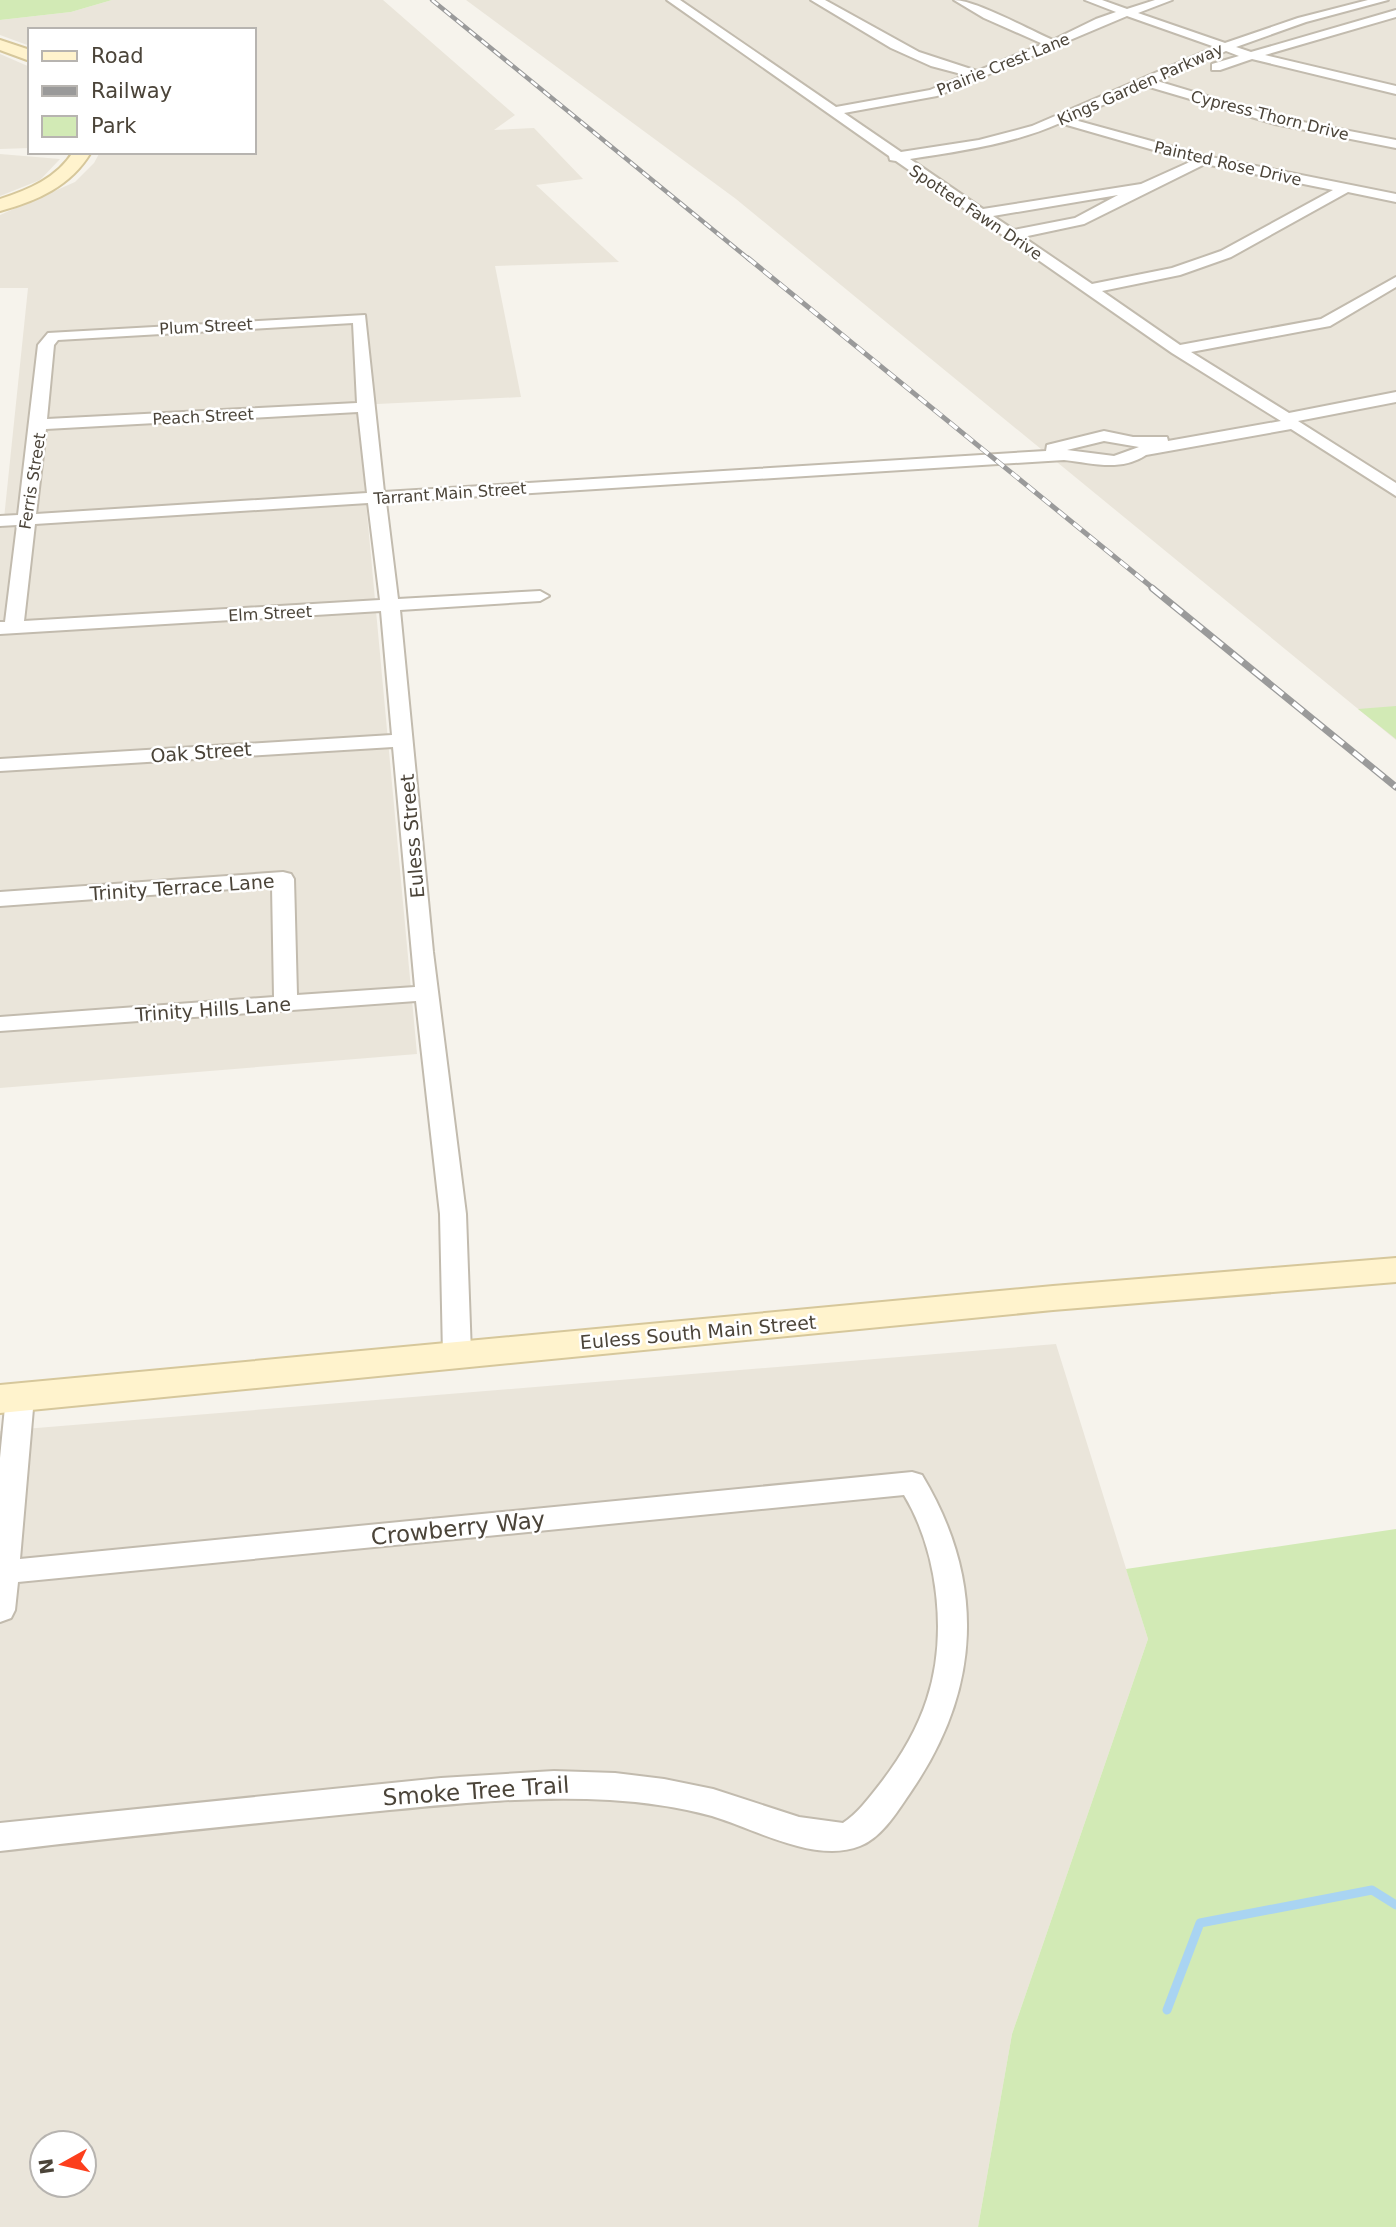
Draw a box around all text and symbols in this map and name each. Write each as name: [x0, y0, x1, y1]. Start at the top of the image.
legend: [28, 28, 256, 154]
street label: Prairie Crest Lane: [934, 29, 1072, 100]
street label: Kings Garden Parkway: [1054, 39, 1226, 130]
text: Road: [91, 44, 144, 68]
text: Railway: [91, 79, 172, 103]
street label: Cypress Thorn Drive: [1189, 87, 1351, 144]
text: Park: [91, 114, 137, 138]
street label: Painted Rose Drive: [1152, 137, 1303, 190]
street label: Spotted Fawn Drive: [906, 161, 1046, 264]
street label: Plum Street: [159, 315, 253, 338]
street label: Peach Street: [152, 404, 254, 429]
street label: Ferris Street: [15, 431, 50, 531]
street label: Tarrant Main Street: [372, 479, 527, 508]
street label: Elm Street: [228, 602, 312, 625]
street label: Oak Street: [150, 737, 252, 767]
street label: Euless Street: [396, 773, 428, 899]
street label: Trinity Terrace Lane: [88, 870, 275, 904]
street label: Trinity Hills Lane: [133, 993, 292, 1025]
street label: Euless South Main Street: [579, 1311, 817, 1353]
street label: Crowberry Way: [370, 1506, 546, 1550]
street label: Smoke Tree Trail: [382, 1771, 570, 1811]
north arrow: [28, 2129, 98, 2199]
text: N: [34, 2157, 58, 2176]

